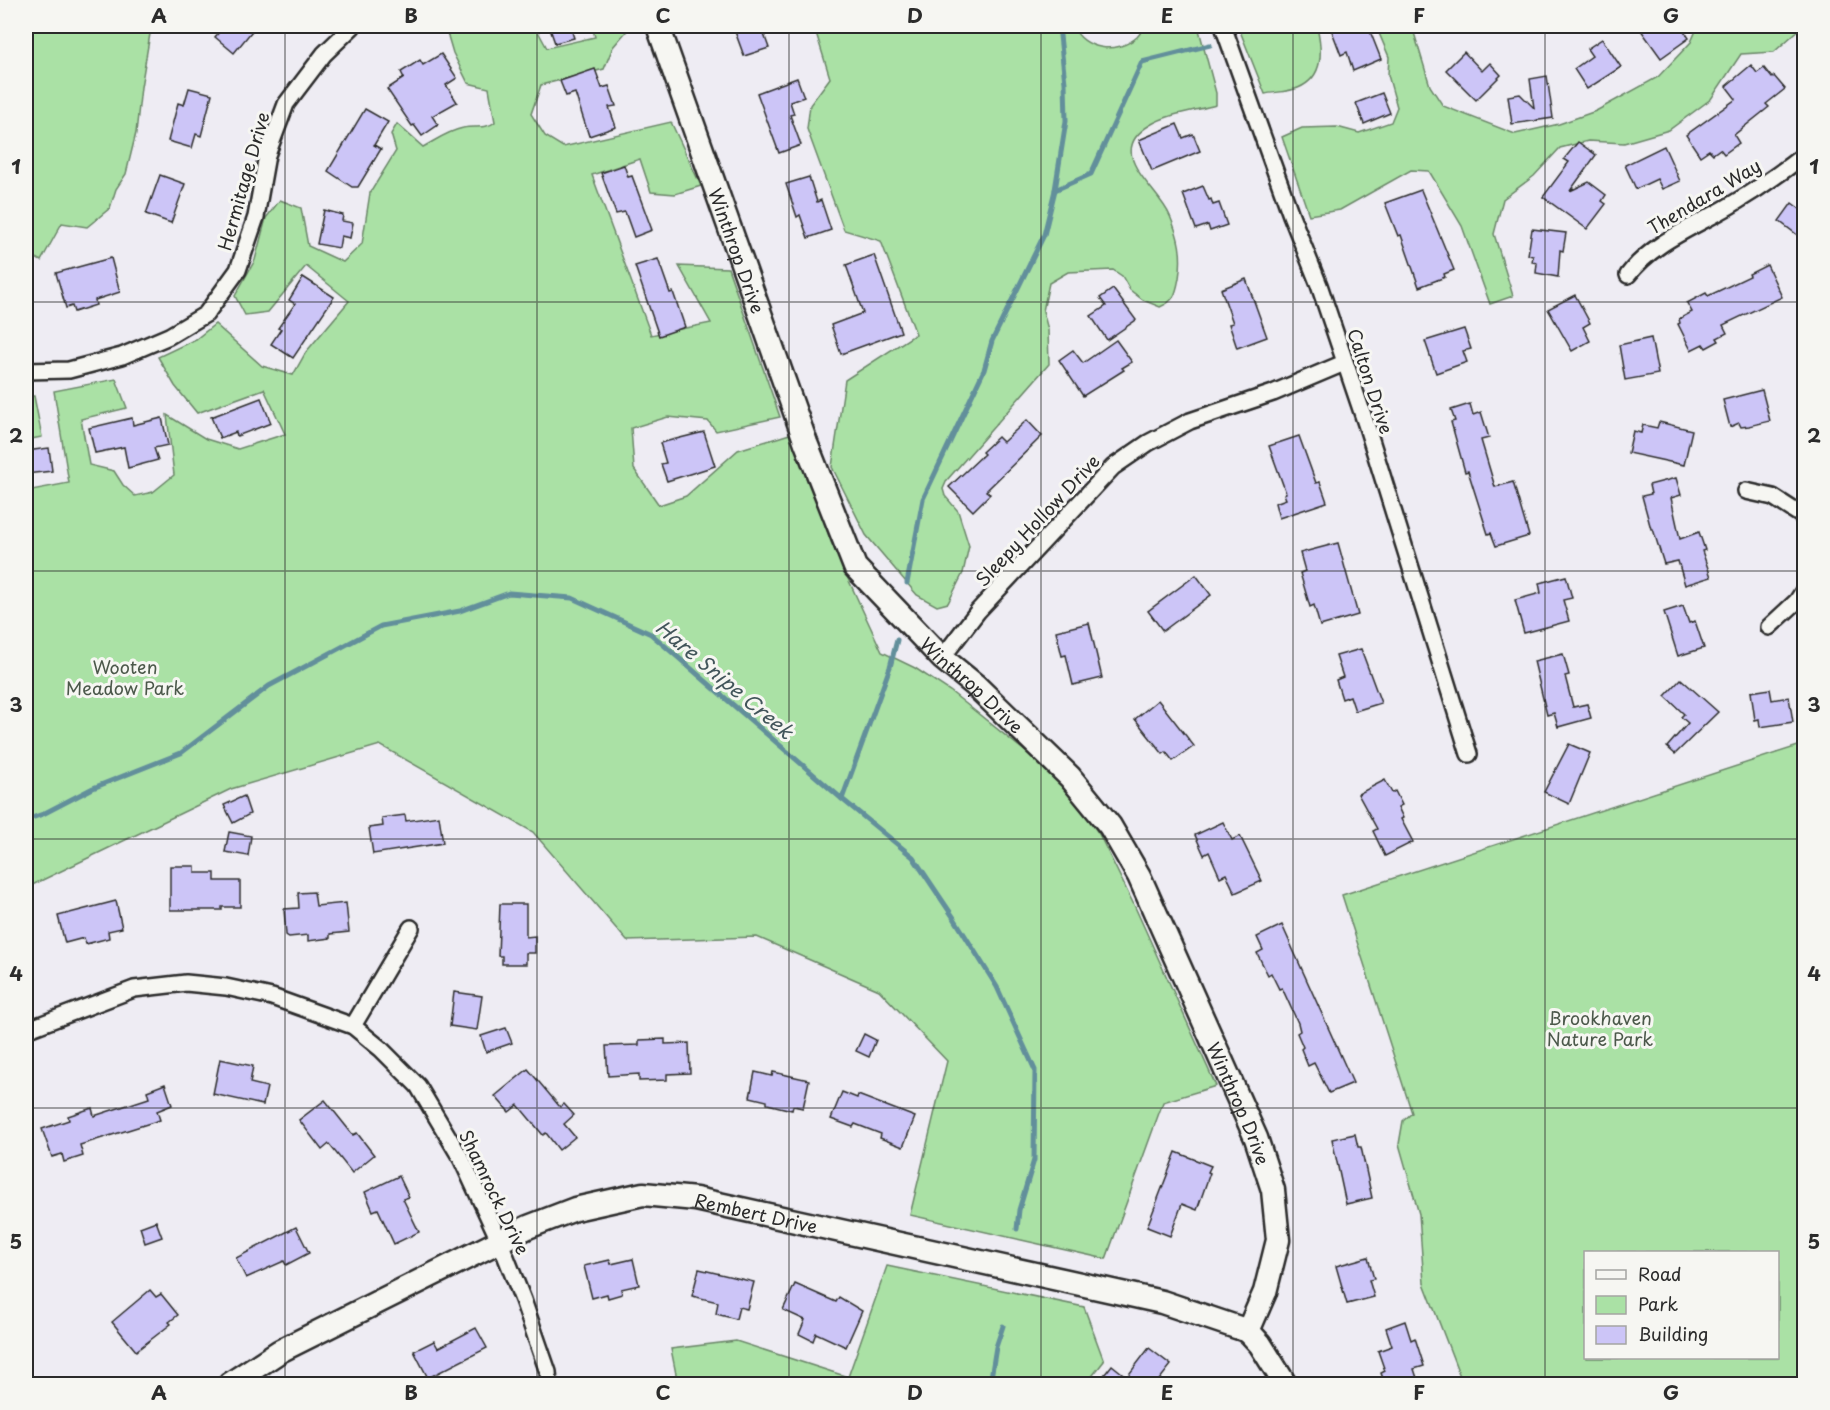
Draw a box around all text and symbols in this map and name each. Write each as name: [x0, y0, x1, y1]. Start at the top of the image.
text: A: [151, 0, 167, 30]
text: B: [404, 0, 418, 30]
text: C: [655, 0, 671, 30]
text: D: [907, 0, 923, 30]
text: E: [1161, 0, 1173, 30]
text: F: [1413, 0, 1425, 30]
text: G: [1663, 0, 1679, 30]
street label: Hermitage Drive: [210, 109, 276, 253]
text: 1: [11, 151, 21, 181]
text: 1: [1809, 151, 1819, 181]
street label: Thendara Way: [1642, 152, 1766, 240]
street label: Winthrop Drive: [703, 184, 772, 317]
street label: Calton Drive: [1341, 325, 1401, 437]
text: 2: [9, 420, 23, 450]
text: 2: [1807, 420, 1821, 450]
street label: Sleepy Hollow Drive: [969, 448, 1105, 592]
water label: Hare Snipe Creek: [650, 612, 801, 746]
street label: Winthrop Drive: [915, 630, 1030, 739]
park label: Wooten Meadow Park: [66, 653, 184, 701]
text: 3: [9, 689, 23, 719]
text: 3: [1807, 689, 1821, 719]
text: 4: [9, 958, 23, 988]
text: 4: [1807, 958, 1821, 988]
park label: Brookhaven Nature Park: [1547, 1004, 1653, 1052]
street label: Winthrop Drive: [1201, 1037, 1277, 1168]
street label: Shamrock Drive: [453, 1125, 537, 1259]
street label: Rembert Drive: [692, 1186, 820, 1239]
text: 5: [10, 1226, 22, 1256]
text: 5: [1808, 1226, 1820, 1256]
legend: [1584, 1251, 1779, 1359]
text: Road: [1638, 1260, 1682, 1287]
text: Park: [1638, 1290, 1678, 1317]
text: Building: [1638, 1320, 1708, 1347]
text: A: [151, 1377, 167, 1407]
text: B: [404, 1377, 418, 1407]
text: C: [655, 1377, 671, 1407]
text: D: [907, 1377, 923, 1407]
text: E: [1161, 1377, 1173, 1407]
text: F: [1413, 1377, 1425, 1407]
text: G: [1663, 1377, 1679, 1407]

